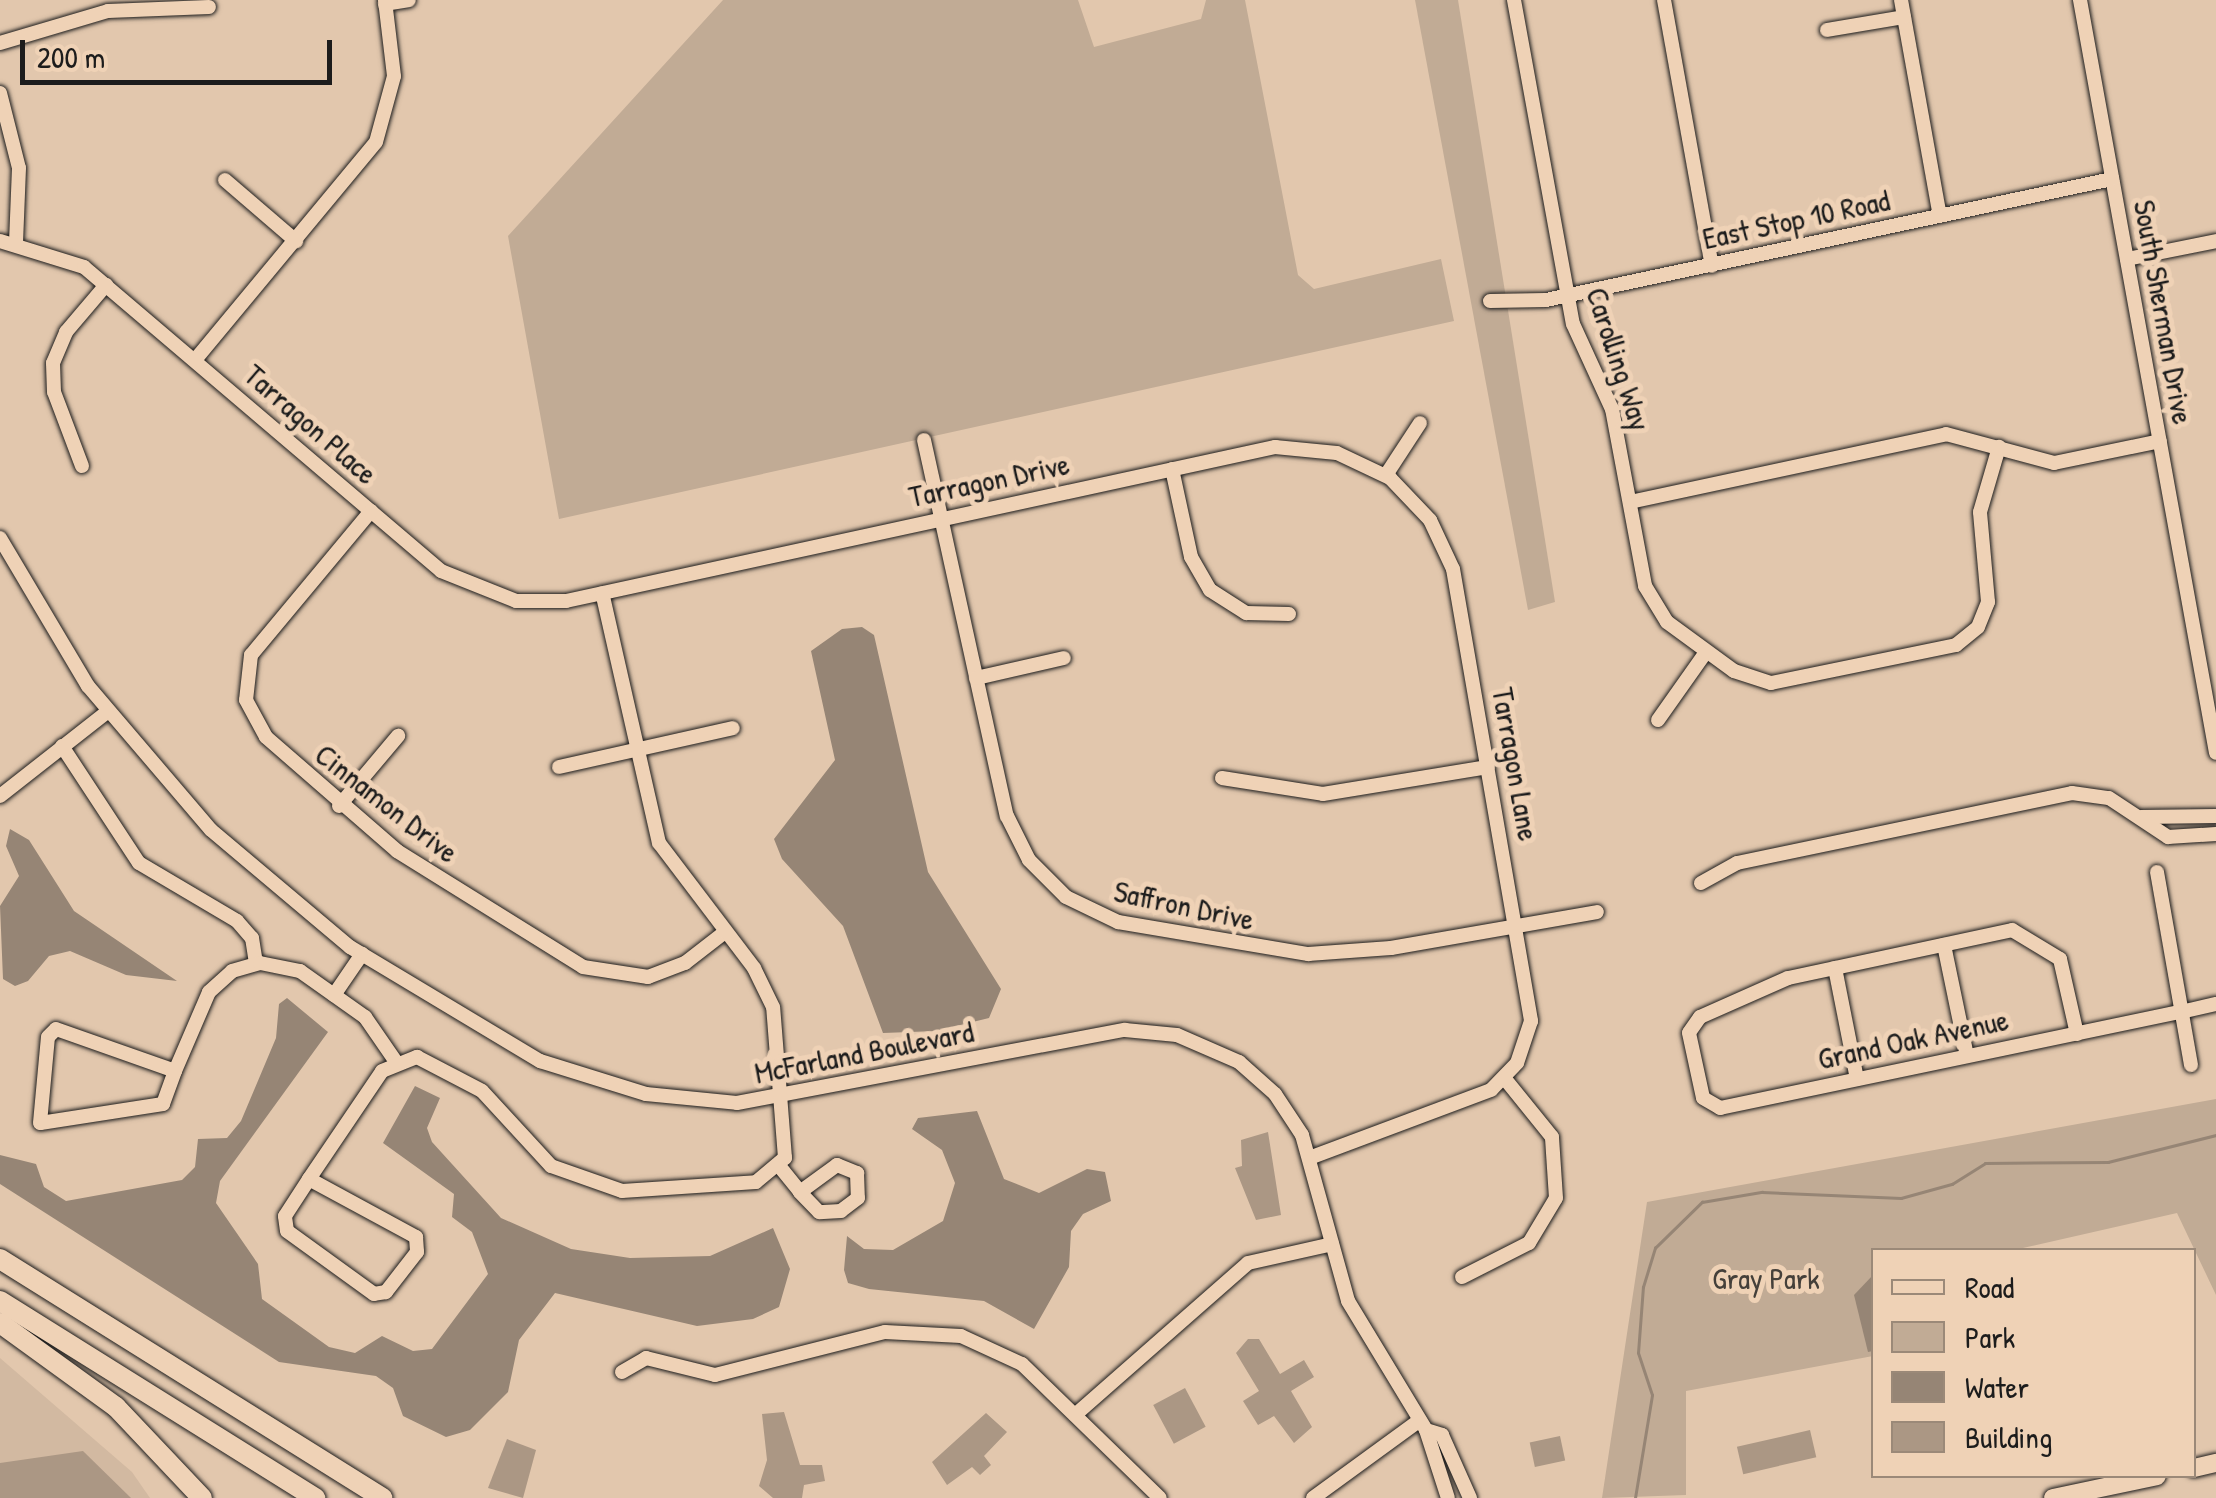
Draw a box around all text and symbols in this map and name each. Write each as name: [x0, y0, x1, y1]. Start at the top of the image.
scale bar: [25, 20, 338, 82]
text: 200 m: [37, 37, 105, 77]
street label: East Stop 10 Road: [1699, 182, 1893, 256]
street label: South Sherman Drive: [2127, 197, 2201, 427]
street label: Carolling Way: [1579, 283, 1659, 435]
street label: Tarragon Place: [237, 357, 385, 491]
street label: Tarragon Drive: [906, 445, 1072, 515]
street label: Tarragon Lane: [1485, 685, 1547, 843]
street label: Cinnamon Drive: [308, 736, 466, 870]
street label: Saffron Drive: [1111, 873, 1257, 937]
street label: Grand Oak Avenue: [1815, 1001, 2011, 1077]
street label: McFarland Boulevard: [752, 1013, 976, 1091]
legend: [1871, 1248, 2196, 1478]
park label: Gray Park: [1712, 1260, 1820, 1296]
text: Road: [1965, 1267, 2014, 1307]
text: Park: [1965, 1317, 2015, 1357]
text: Water: [1965, 1367, 2029, 1407]
text: Building: [1965, 1417, 2052, 1457]

